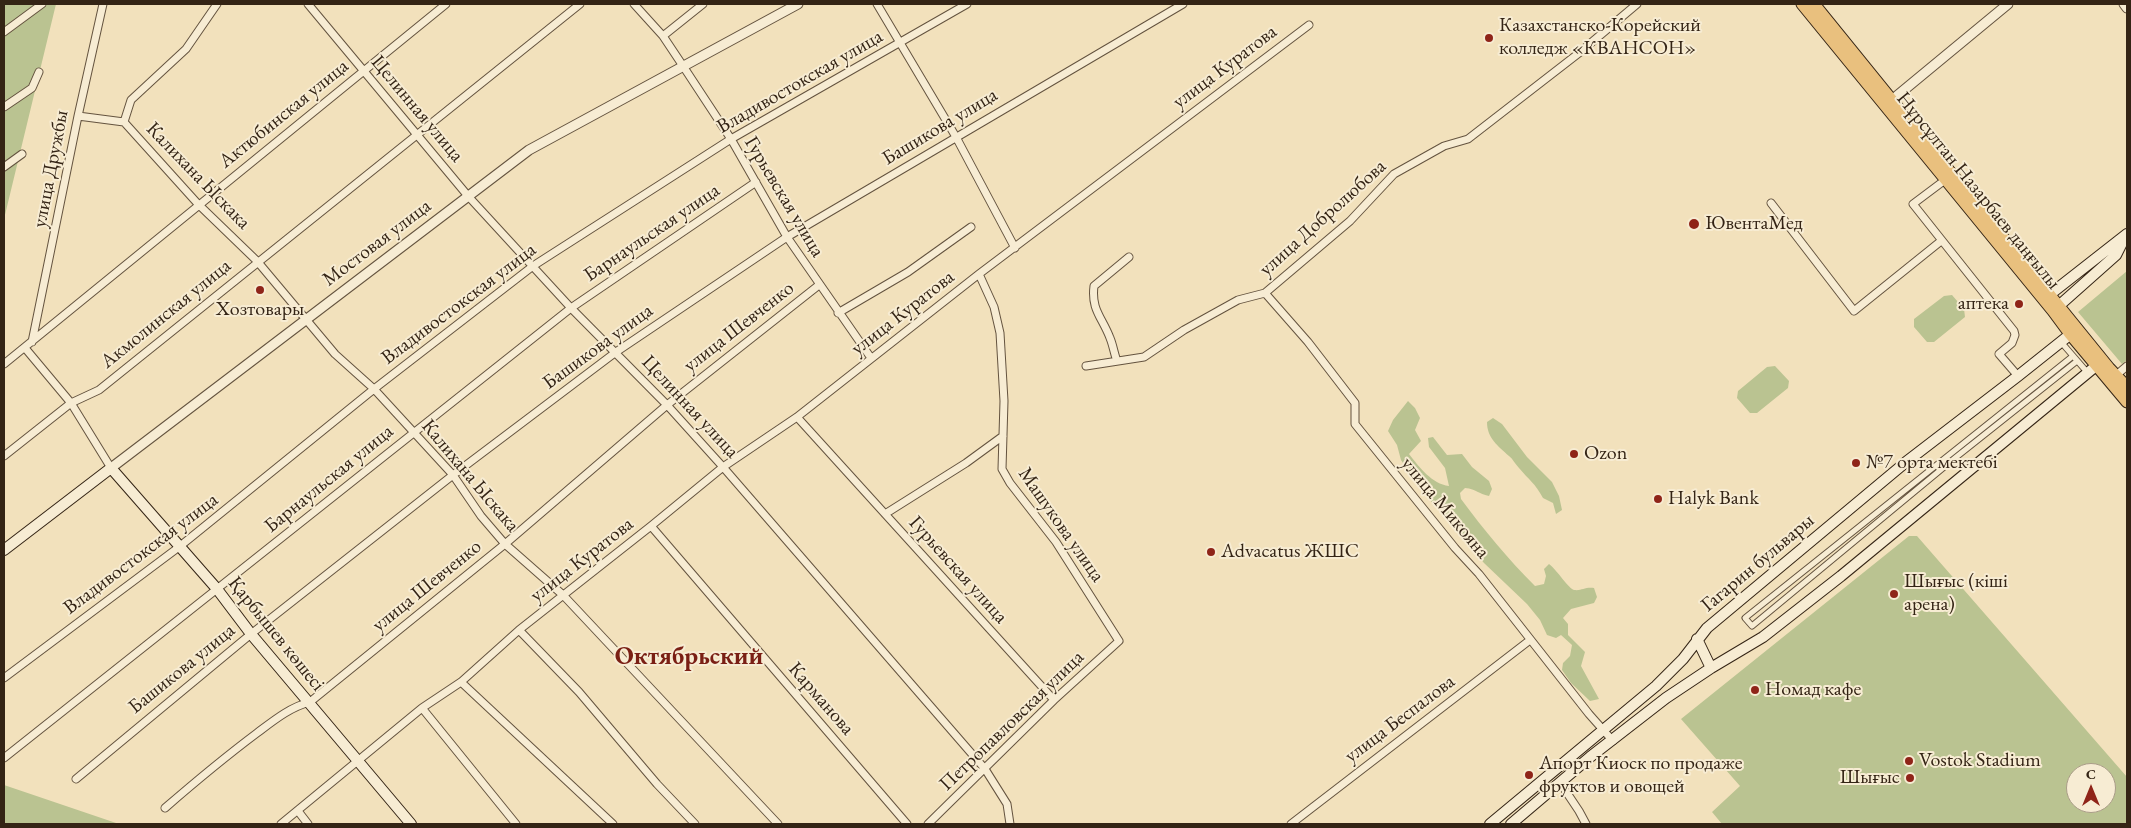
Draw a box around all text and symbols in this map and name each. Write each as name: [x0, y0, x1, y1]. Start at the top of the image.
place label: Казахстанско-Корейский колледж «КВАНСОН»: [1499, 14, 1701, 61]
street label: улица Куратова: [1168, 20, 1282, 114]
street label: Владивостокская улица: [713, 25, 887, 139]
marker: Казахстанско-Корейский колледж «КВАНСОН»: [1483, 32, 1495, 44]
street label: Целинная улица: [365, 51, 469, 167]
street label: Актюбинская улица: [214, 54, 354, 174]
street label: Башикова улица: [878, 83, 1002, 171]
street label: Нұрсұлтан Назарбаев даңғылы: [1891, 87, 2065, 295]
street label: улица Дружбы: [28, 108, 74, 230]
street label: Калихана Ыскака: [141, 117, 255, 235]
street label: Гурьевская улица: [739, 132, 829, 262]
street label: улица Добролюбова: [1255, 155, 1391, 281]
street label: Барнаульская улица: [579, 179, 725, 287]
street label: Мостовая улица: [318, 194, 436, 292]
place label: ЮвентаМед: [1705, 212, 1803, 236]
marker: ЮвентаМед: [1687, 217, 1701, 231]
street label: Владивостокская улица: [377, 238, 541, 370]
street label: Акмолинская улица: [96, 254, 236, 374]
street label: улица Куратова: [847, 265, 959, 361]
street label: улица Шевченко: [679, 276, 799, 378]
marker: Хозтовары: [254, 284, 266, 296]
place label: аптека: [1958, 292, 2009, 316]
place label: Хозтовары: [216, 298, 304, 322]
marker: аптека: [2013, 298, 2025, 310]
street label: Башикова улица: [538, 299, 658, 395]
street label: Целинная улица: [636, 351, 744, 463]
street label: Калихана Ыскака: [416, 415, 524, 537]
street label: Барнаульская улица: [260, 420, 398, 538]
place label: Ozon: [1584, 442, 1627, 466]
marker: Ozon: [1568, 448, 1580, 460]
place label: №7 орта мектебі: [1866, 451, 1998, 475]
street label: улица Микояна: [1396, 452, 1494, 564]
marker: №7 орта мектебі: [1850, 457, 1862, 469]
street label: Машукова улица: [1013, 463, 1109, 587]
place label: Halyk Bank: [1668, 487, 1759, 511]
street label: Владивостокская улица: [59, 488, 223, 620]
marker: Halyk Bank: [1652, 493, 1664, 505]
street label: Гагарин бульвары: [1697, 509, 1819, 617]
street label: Гурьевская улица: [903, 511, 1013, 629]
street label: улица Куратова: [526, 512, 638, 608]
street label: улица Шевченко: [367, 535, 487, 637]
place label: Advacatus ЖШС: [1221, 540, 1359, 564]
marker: Advacatus ЖШС: [1205, 546, 1217, 558]
place label: Шығыс (кіші арена): [1904, 570, 2008, 617]
street label: Қарбышев көшесі: [222, 572, 330, 696]
marker: Шығыс (кіші арена): [1888, 588, 1900, 600]
street label: Башикова улица: [124, 619, 240, 719]
district label: Октябрьский: [615, 642, 763, 672]
street label: Петропавловская улица: [935, 646, 1089, 796]
street label: Карманова: [783, 658, 859, 740]
street label: улица Беспалова: [1340, 670, 1460, 768]
place label: Номад кафе: [1765, 678, 1861, 702]
marker: Номад кафе: [1749, 684, 1761, 696]
place label: Vostok Stadium: [1919, 749, 2041, 773]
place label: Апорт Киоск по продаже фруктов и овощей: [1539, 752, 1742, 799]
marker: Vostok Stadium: [1903, 755, 1915, 767]
north arrow: [2066, 763, 2116, 813]
text: С: [2086, 765, 2096, 783]
place label: Шығыс: [1840, 766, 1900, 790]
marker: Апорт Киоск по продаже фруктов и овощей: [1523, 769, 1535, 781]
marker: Шығыс: [1904, 772, 1916, 784]

